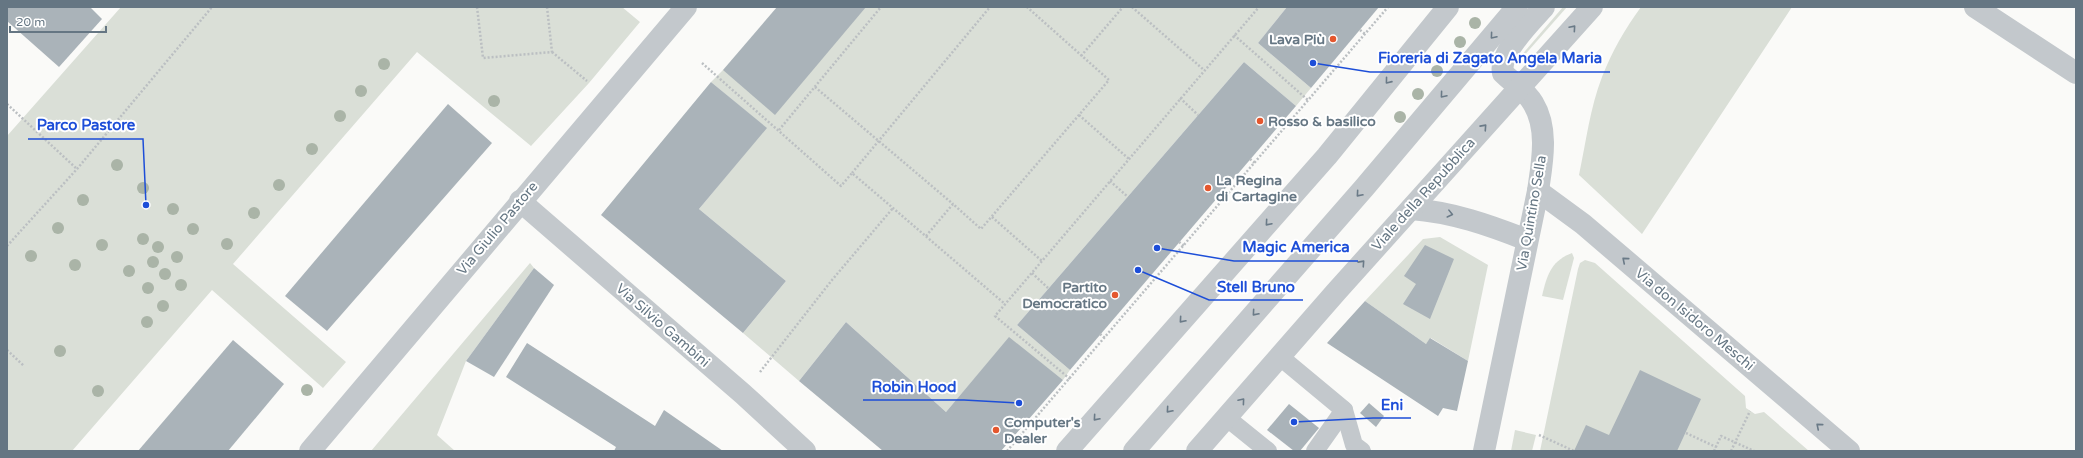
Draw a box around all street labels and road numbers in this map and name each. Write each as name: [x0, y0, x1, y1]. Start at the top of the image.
street label: Viale della Repubblica: [1368, 134, 1479, 254]
street label: Via Quintino Sella: [1513, 154, 1550, 272]
street label: Via Giulio Pastore: [453, 178, 541, 278]
street label: Via don Isidoro Meschi: [1632, 265, 1758, 374]
street label: Via Silvio Gambini: [612, 280, 713, 371]

